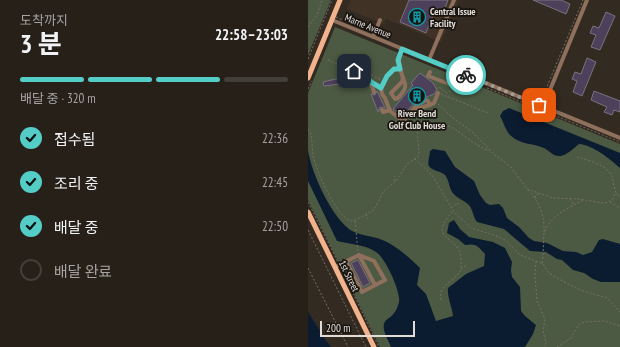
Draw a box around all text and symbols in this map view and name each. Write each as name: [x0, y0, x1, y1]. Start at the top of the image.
place label: Central Issue Facility: [430, 5, 476, 30]
building icon: Central Issue Facility: [407, 7, 427, 27]
street label: Marne Avenue: [343, 11, 393, 41]
text: 도착까지: [20, 12, 68, 29]
text: 22:58–23:03: [215, 25, 288, 44]
text: 3 분: [20, 27, 62, 60]
pin: [337, 54, 371, 88]
courier: [446, 55, 486, 95]
icon: home: [343, 60, 365, 82]
icon: bike: [455, 64, 477, 86]
building icon: River Bend Golf Club House: [407, 86, 427, 106]
pin: [522, 88, 556, 122]
text: 배달 중 · 320 m: [20, 90, 96, 107]
icon: bag: [528, 94, 550, 116]
place label: River Bend Golf Club House: [389, 107, 445, 132]
icon: check: [20, 127, 42, 149]
text: 접수됨: [54, 130, 95, 149]
text: 22:36: [262, 130, 288, 147]
icon: check: [20, 171, 42, 193]
text: 조리 중: [54, 174, 99, 193]
text: 22:45: [262, 174, 288, 191]
icon: check: [20, 215, 42, 237]
text: 배달 중: [54, 218, 99, 237]
text: 22:50: [262, 218, 288, 235]
street label: 1st Street: [336, 258, 362, 294]
text: 배달 완료: [54, 262, 112, 281]
scale bar: [320, 319, 415, 338]
text: 200 m: [326, 321, 350, 335]

